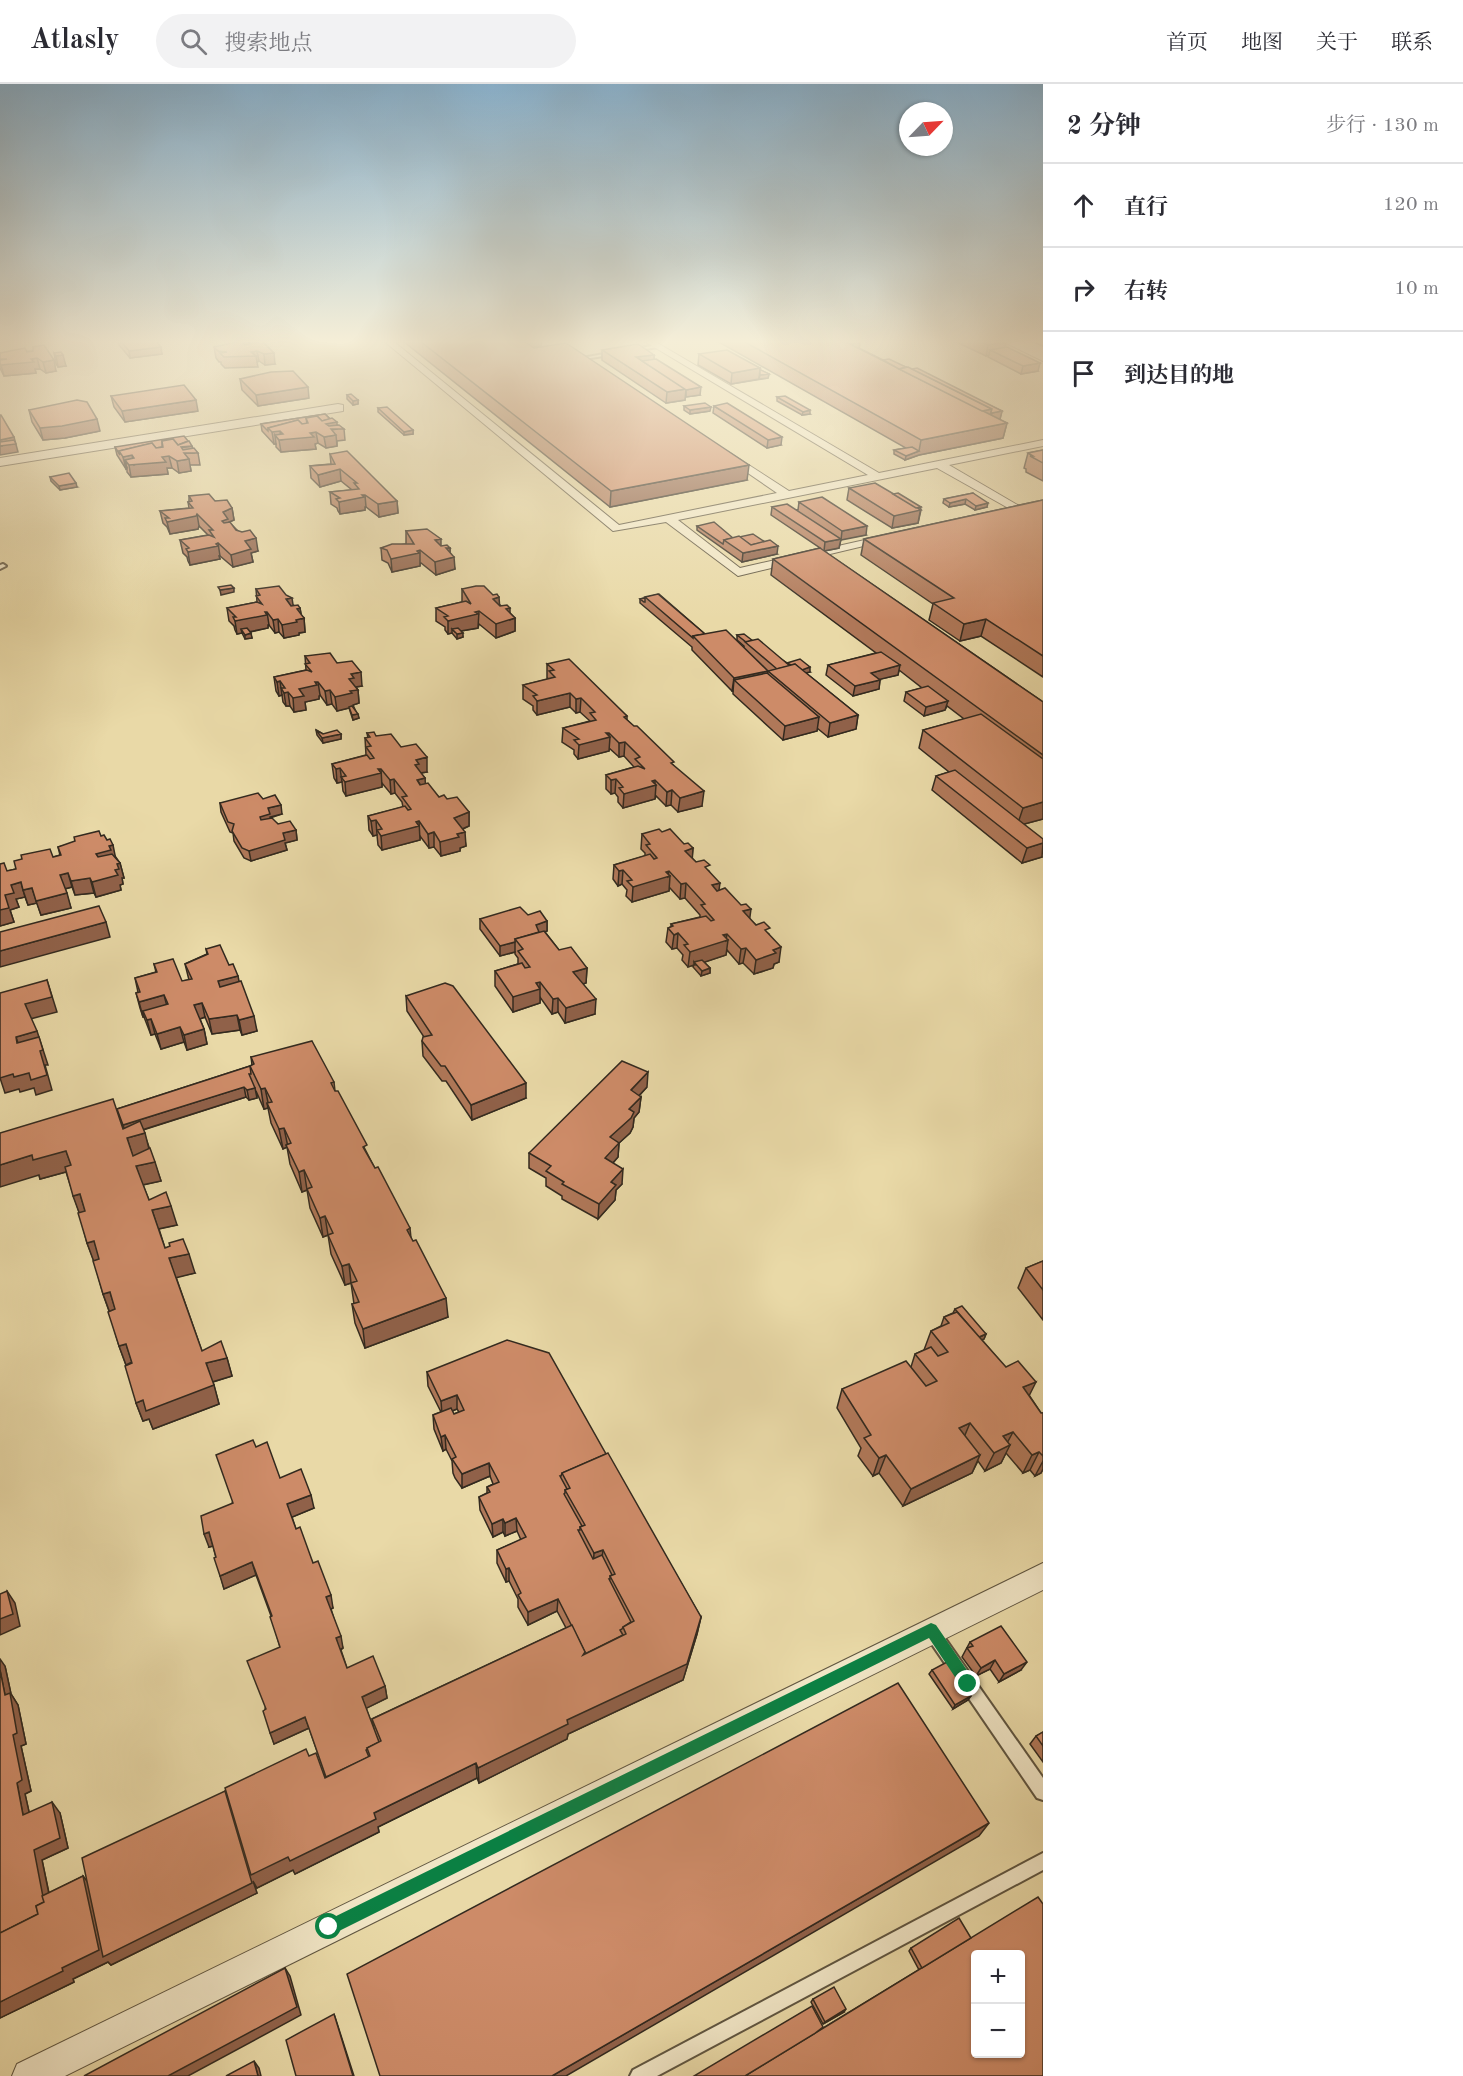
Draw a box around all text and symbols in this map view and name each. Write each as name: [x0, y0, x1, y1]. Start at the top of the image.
search box: [156, 14, 576, 68]
icon: search: [177, 25, 210, 58]
text: Atlasly: [30, 27, 120, 55]
text: 搜索地点: [225, 33, 313, 55]
text: 首页: [1166, 33, 1208, 54]
text: 地图: [1241, 33, 1283, 54]
text: 关于: [1316, 33, 1358, 54]
text: 联系: [1391, 33, 1433, 54]
north arrow: [899, 102, 953, 156]
text: 2 分钟: [1067, 114, 1141, 140]
text: 步行 · 130 m: [1326, 116, 1439, 136]
icon: ahead: [1067, 189, 1100, 222]
text: 120 m: [1383, 195, 1439, 215]
text: 直行: [1124, 197, 1168, 219]
icon: right: [1067, 273, 1100, 306]
text: 10 m: [1394, 279, 1439, 299]
text: 右转: [1124, 281, 1168, 303]
icon: arrive: [1067, 357, 1100, 390]
text: 到达目的地: [1124, 365, 1234, 387]
route end: [954, 1670, 980, 1696]
route start: [315, 1913, 341, 1939]
map controls: [971, 1950, 1025, 2058]
button: +: [971, 1950, 1025, 2004]
button: −: [971, 2004, 1025, 2058]

